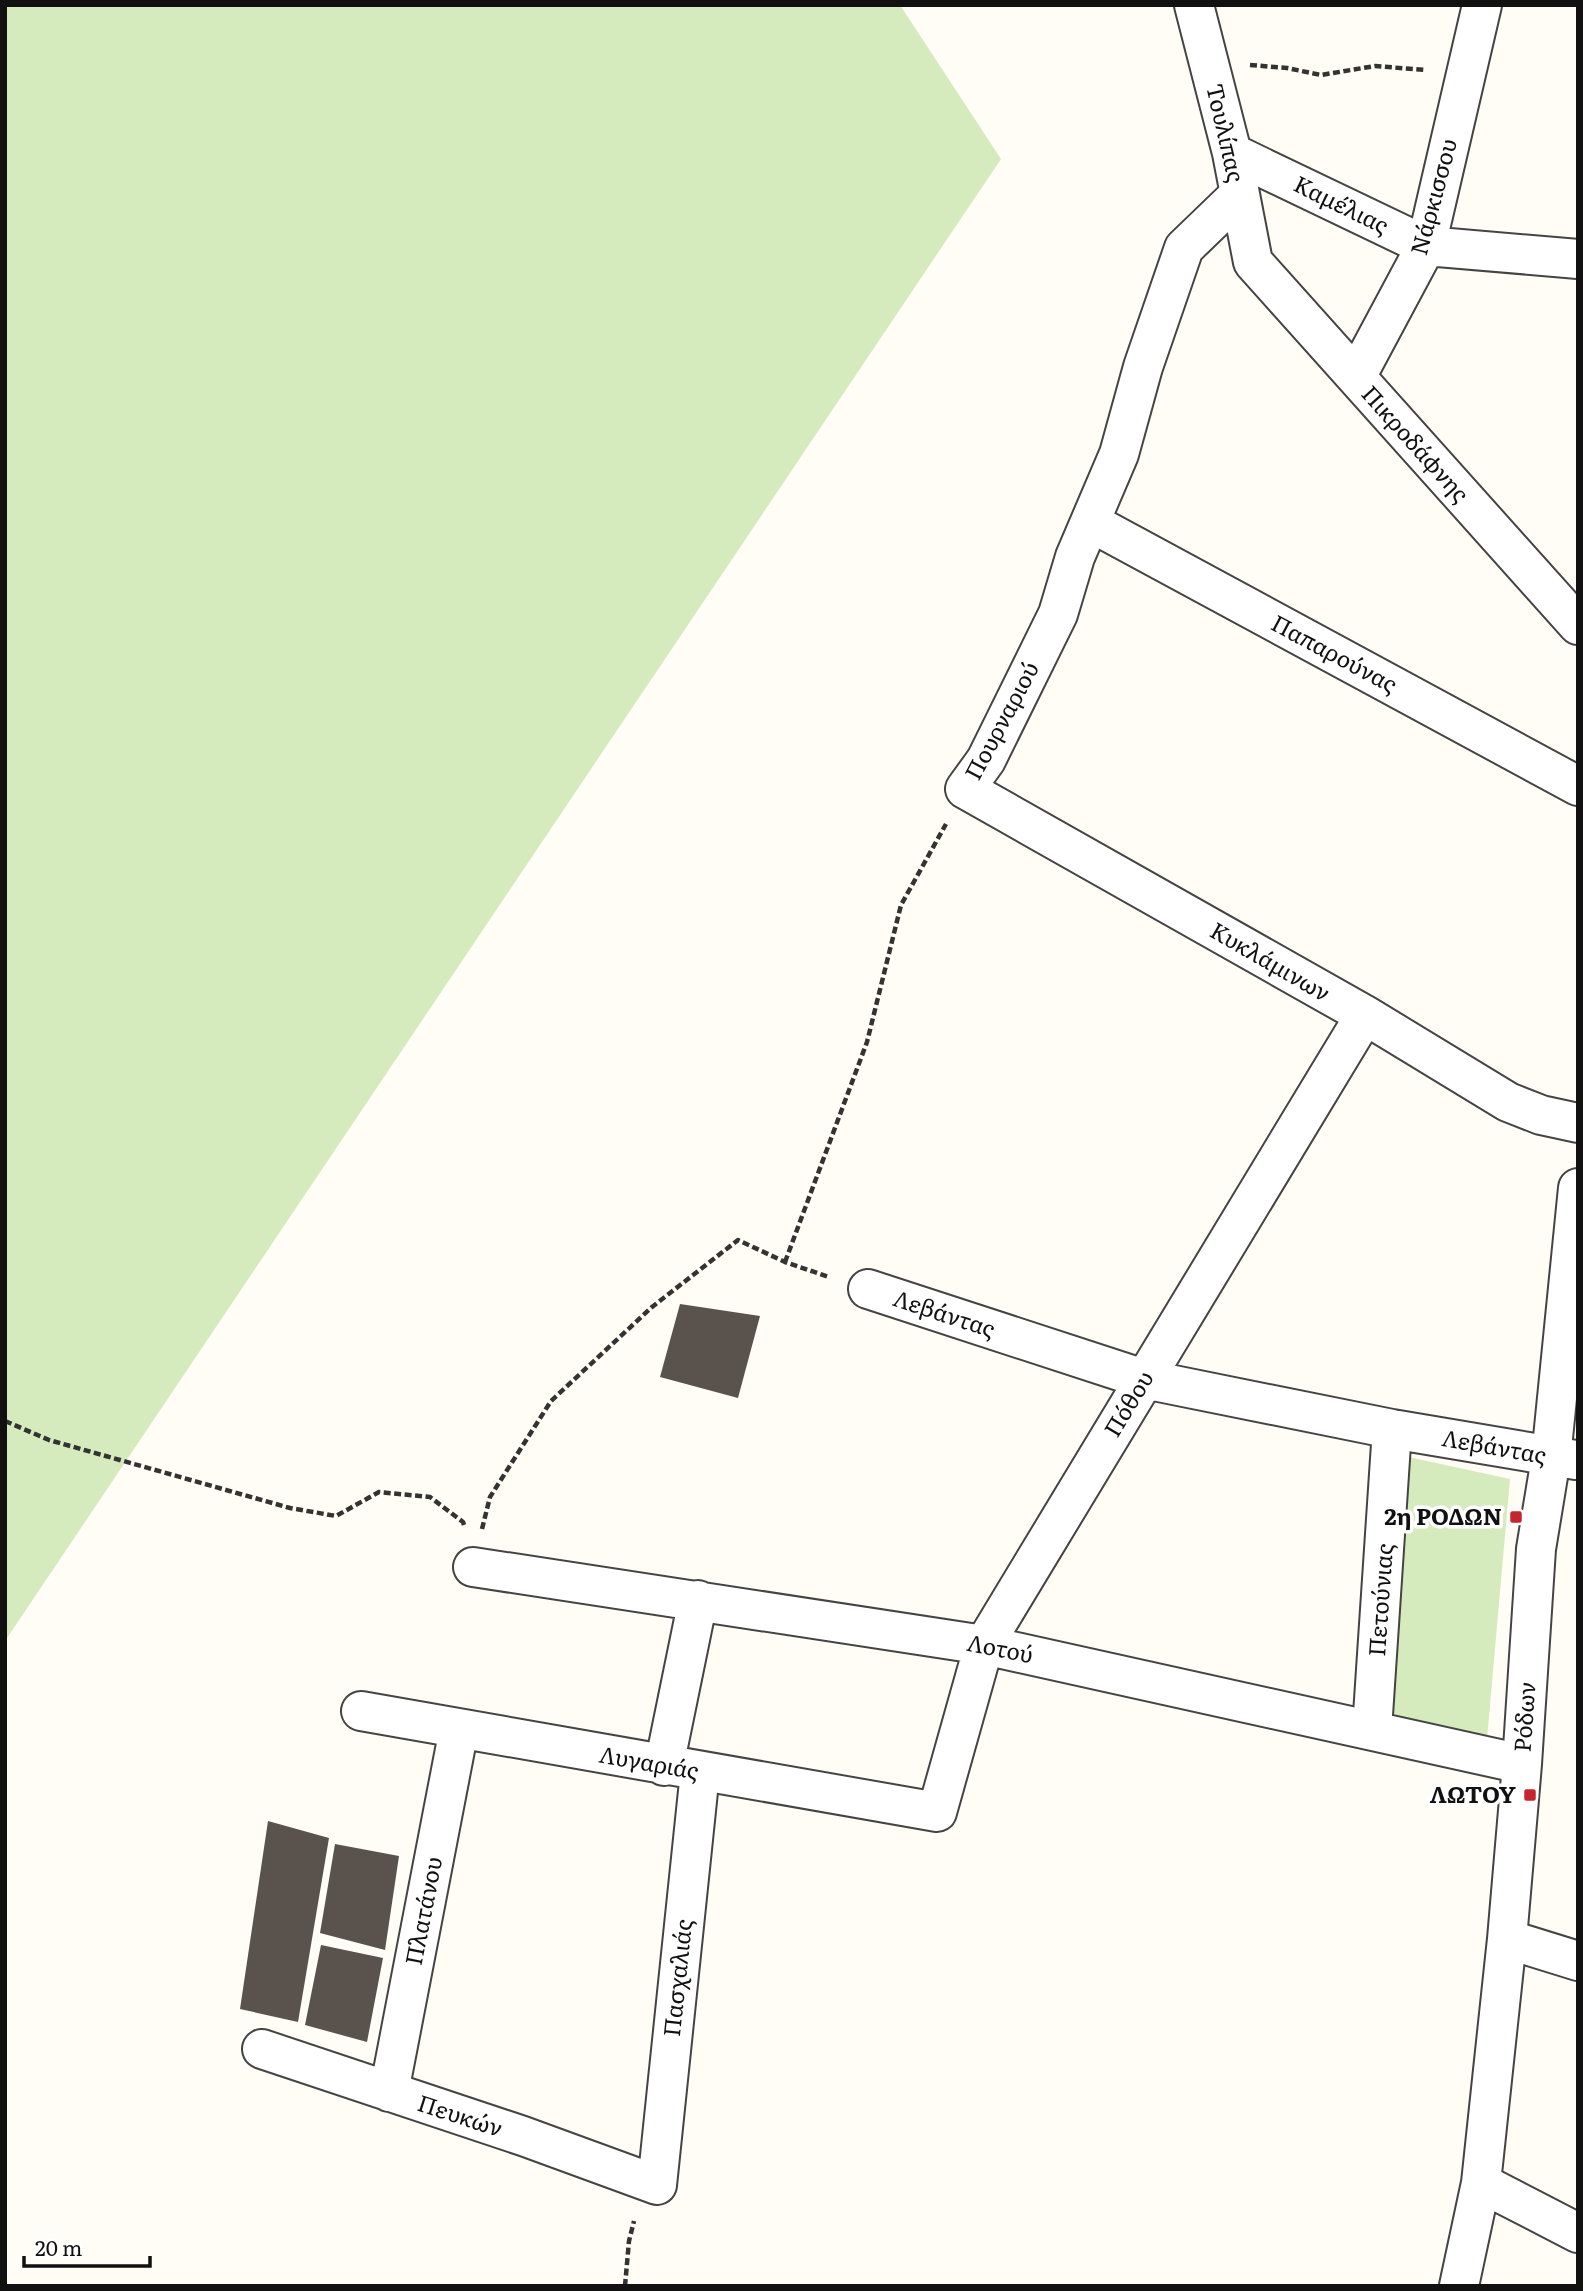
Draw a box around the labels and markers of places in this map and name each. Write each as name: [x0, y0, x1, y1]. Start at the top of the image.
place label: 2η ΡΟΔΩΝ: [1384, 1498, 1502, 1532]
marker: 2η ΡΟΔΩΝ: [1508, 1509, 1524, 1525]
place label: ΛΩΤΟΥ: [1430, 1776, 1516, 1810]
marker: ΛΩΤΟΥ: [1522, 1787, 1538, 1803]

